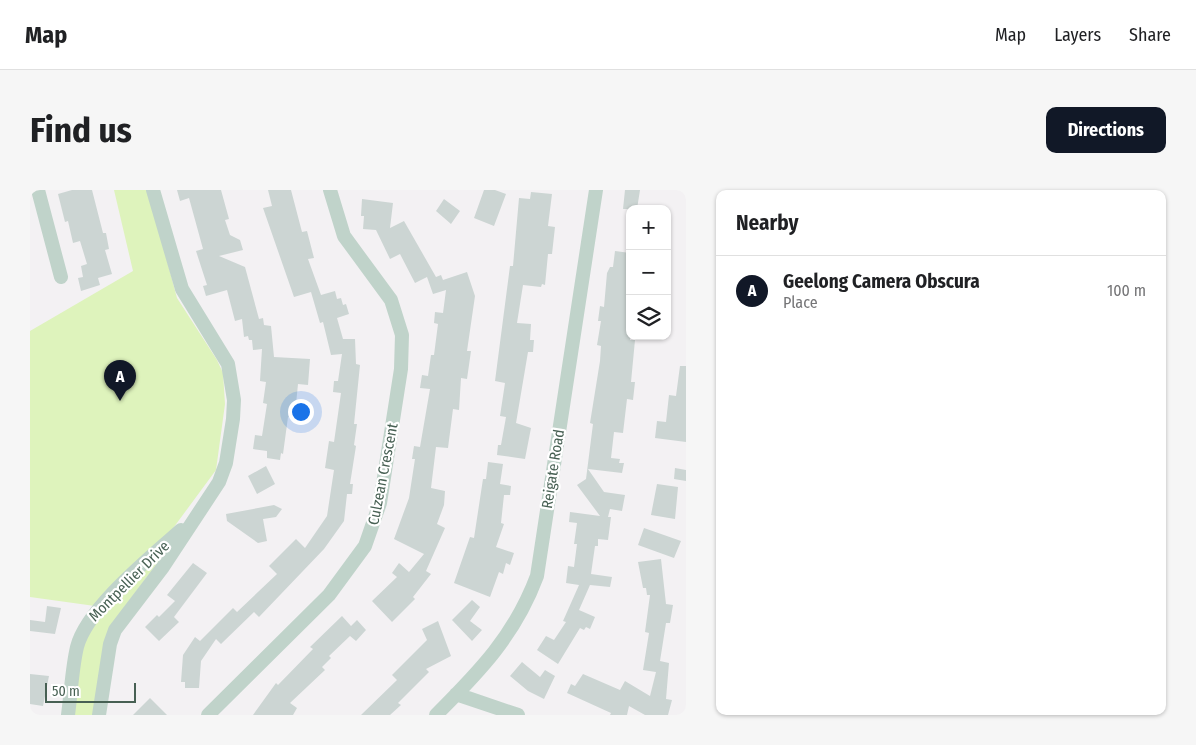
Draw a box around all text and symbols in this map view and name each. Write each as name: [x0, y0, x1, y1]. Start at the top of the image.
text: Map: [25, 21, 67, 49]
text: Map: [995, 24, 1026, 46]
text: Layers: [1054, 24, 1101, 46]
text: Share: [1129, 24, 1171, 46]
button: Directions: [1046, 107, 1166, 153]
text: Find us: [30, 109, 132, 151]
map controls: [626, 205, 671, 340]
button: +: [626, 205, 671, 250]
text: Nearby: [736, 210, 798, 236]
button: −: [626, 250, 671, 295]
text: Geelong Camera Obscura: [783, 270, 980, 293]
text: A: [748, 281, 756, 300]
text: 100 m: [1107, 281, 1146, 300]
text: Place: [783, 293, 818, 312]
button: layers: [626, 295, 671, 340]
pin: A: [104, 360, 136, 401]
your location: [288, 399, 314, 425]
street label: Culzean Crescent: [364, 421, 402, 527]
street label: Reigate Road: [538, 428, 568, 510]
street label: Montpellier Drive: [85, 537, 173, 625]
scale bar: [45, 680, 136, 703]
text: 50 m: [52, 683, 80, 700]

